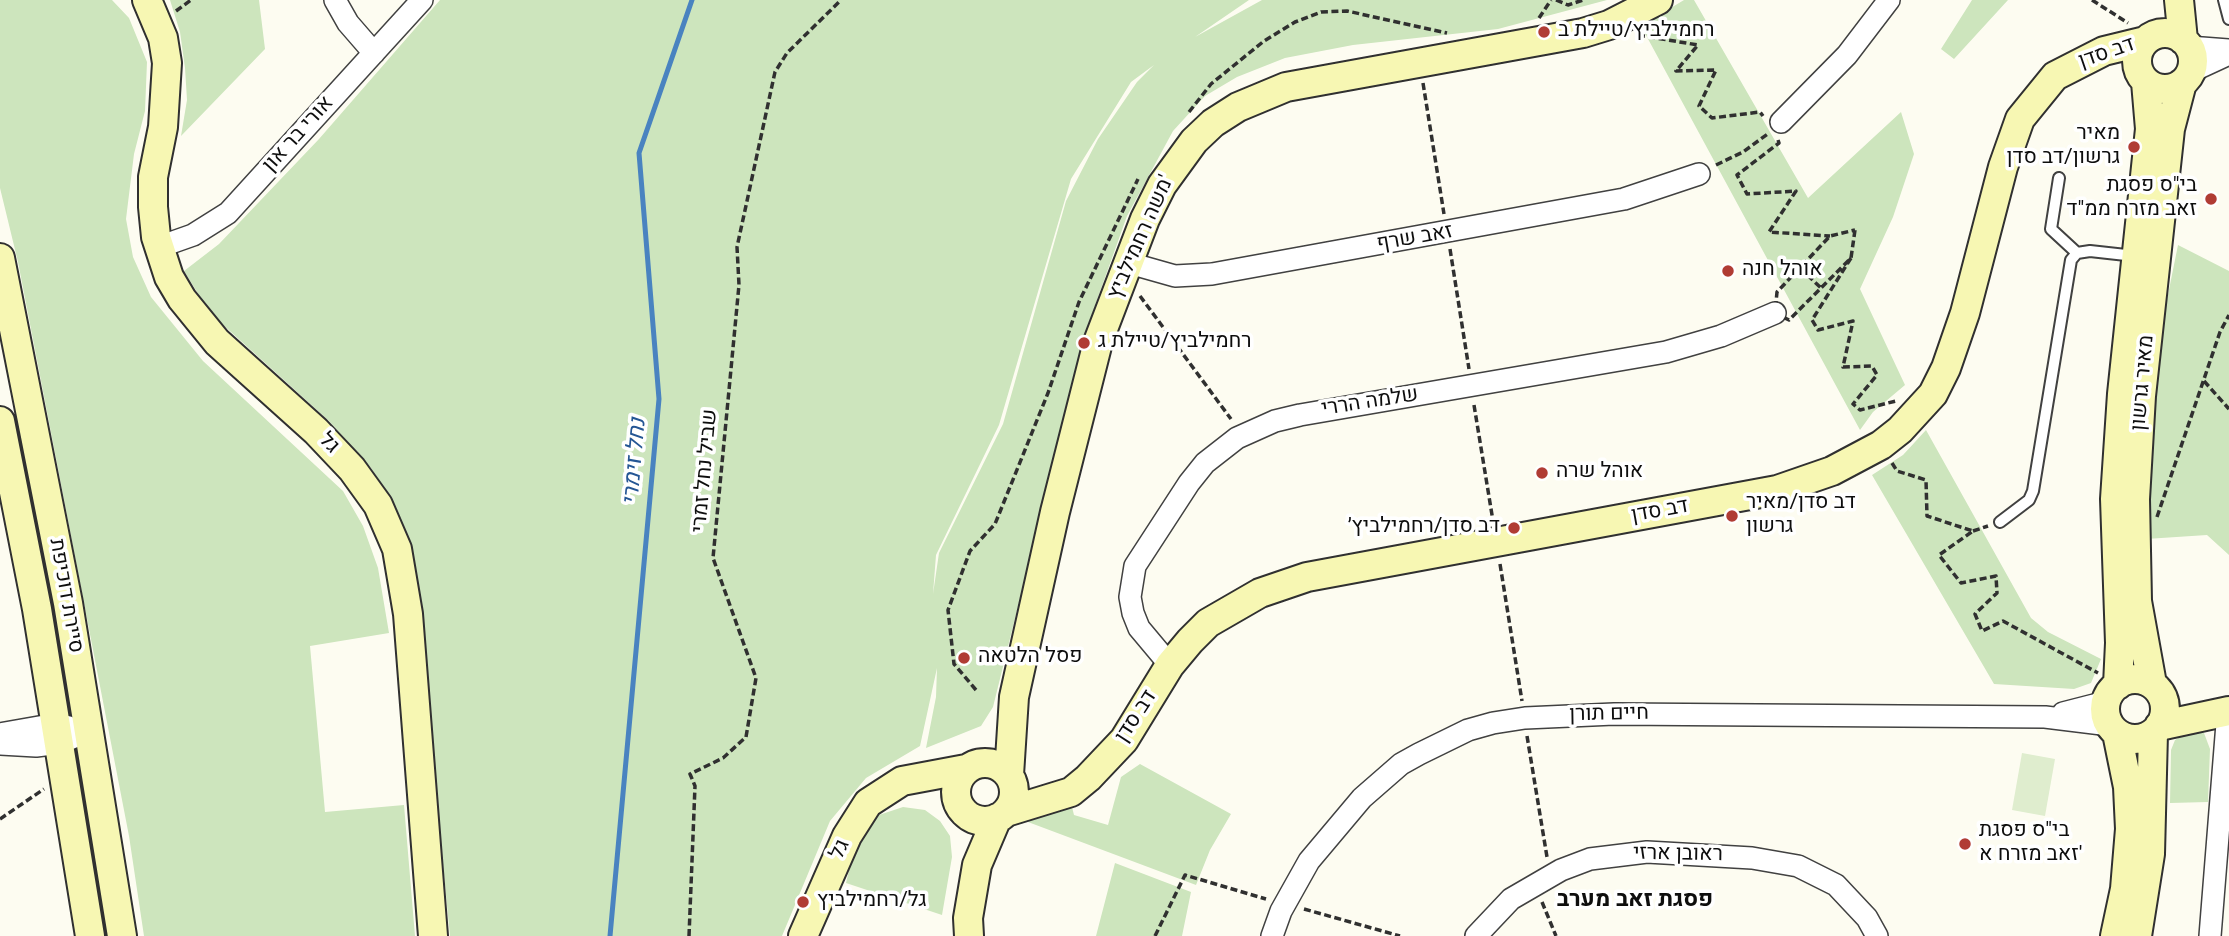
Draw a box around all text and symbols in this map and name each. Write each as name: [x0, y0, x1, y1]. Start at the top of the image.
place label: רחמילביץ/טיילת ב: [1558, 19, 1715, 45]
marker: רחמילביץ/טיילת ב: [1536, 24, 1552, 40]
street label: דב סדן: [2076, 33, 2138, 75]
street label: אורי בר און: [258, 92, 340, 178]
place label: מאיר גרשון/דב סדן: [2006, 122, 2120, 172]
marker: מאיר גרשון/דב סדן: [2126, 139, 2142, 155]
street label: משה רחמילביץ': [1103, 172, 1181, 304]
place label: בי"ס פסגת זאב מזרח ממ"ד: [2066, 174, 2197, 224]
marker: בי"ס פסגת זאב מזרח ממ"ד: [2203, 191, 2219, 207]
street label: זאב שרף: [1375, 220, 1455, 258]
place label: אוהל חנה: [1742, 258, 1823, 284]
marker: אוהל חנה: [1720, 263, 1736, 279]
place label: רחמילביץ/טיילת ג: [1098, 330, 1252, 356]
street label: מאיר גרשון: [2127, 334, 2161, 432]
marker: רחמילביץ/טיילת ג: [1076, 335, 1092, 351]
street label: שלמה הררי: [1320, 383, 1420, 423]
street label: שביל נחל זמרי: [688, 408, 724, 534]
water label: נחל זימרי: [618, 417, 654, 507]
street label: גל: [312, 428, 344, 460]
place label: אוהל שרה: [1556, 460, 1643, 486]
marker: אוהל שרה: [1534, 465, 1550, 481]
place label: דב סדן/מאיר גרשון: [1746, 491, 1856, 541]
street label: דב סדן: [1629, 495, 1691, 529]
marker: דב סדן/מאיר גרשון: [1724, 508, 1740, 524]
place label: דב סדן/רחמילביץ׳: [1348, 515, 1500, 541]
marker: דב סדן/רחמילביץ׳: [1506, 520, 1522, 536]
street label: סיירת דוכיפת: [43, 537, 87, 655]
place label: פסל הלטאה: [978, 645, 1082, 671]
marker: פסל הלטאה: [956, 650, 972, 666]
street label: דב סדן: [1111, 686, 1163, 748]
street label: חיים תורן: [1569, 702, 1649, 728]
place label: בי"ס פסגת זאב מזרח א': [1979, 819, 2082, 869]
street label: גל: [826, 836, 856, 864]
marker: בי"ס פסגת זאב מזרח א': [1957, 836, 1973, 852]
street label: ראובן ארזי: [1633, 842, 1723, 868]
district label: פסגת זאב מערב: [1557, 887, 1713, 915]
place label: גל/רחמילביץ: [817, 889, 927, 915]
marker: גל/רחמילביץ: [795, 894, 811, 910]

